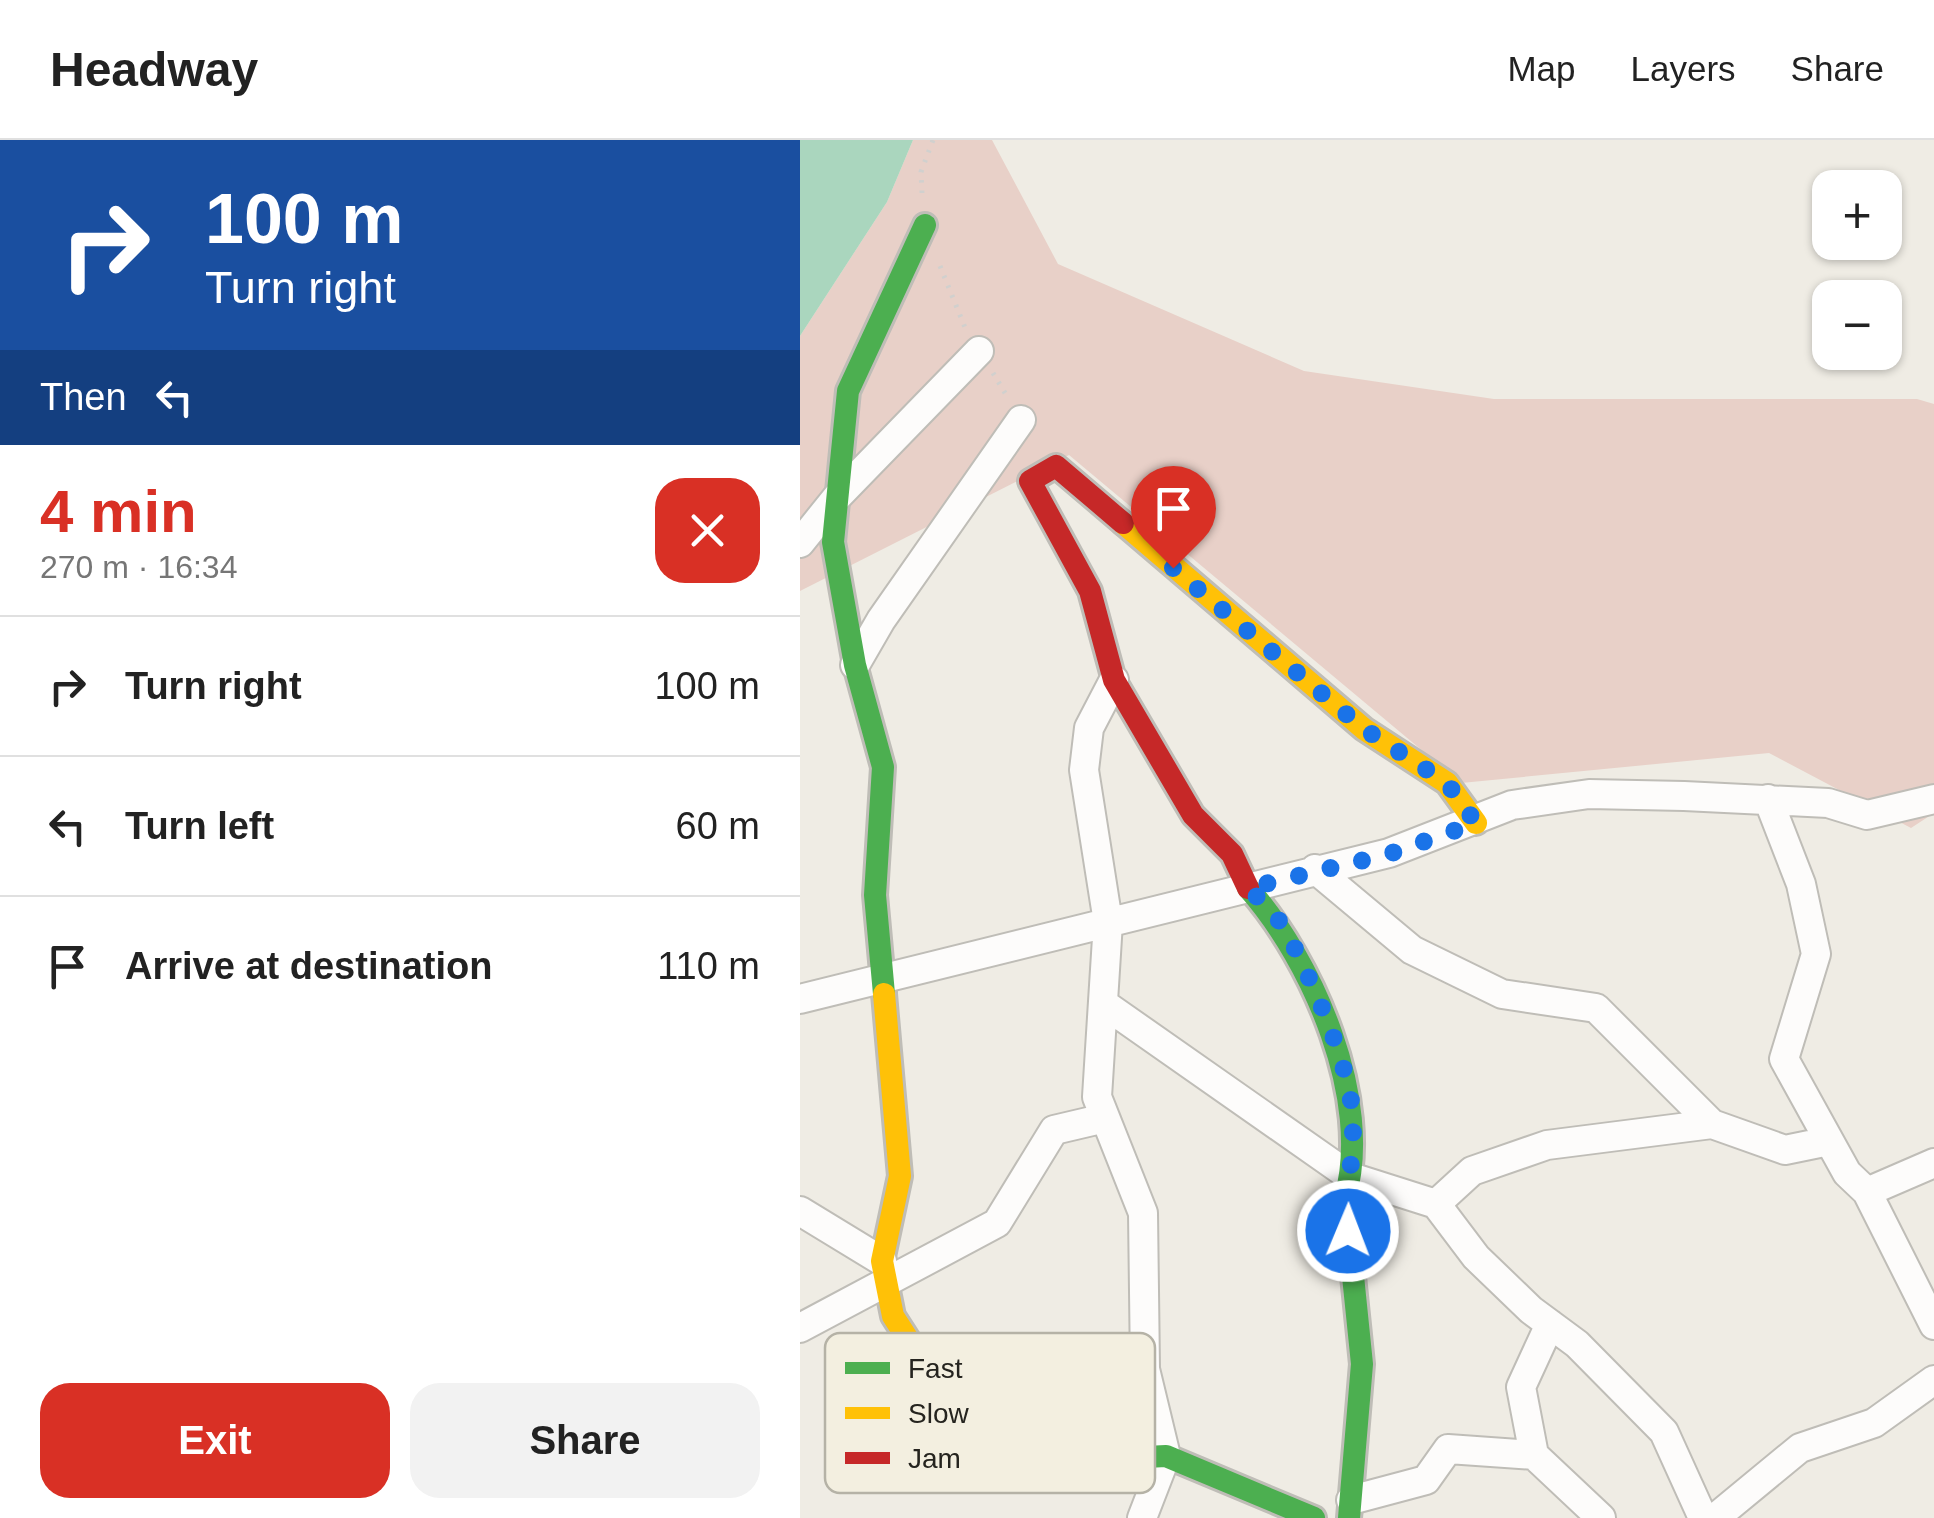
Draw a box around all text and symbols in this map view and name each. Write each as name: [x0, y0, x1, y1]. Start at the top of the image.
text: Headway: [50, 43, 258, 96]
text: Map: [1507, 49, 1576, 88]
text: Layers: [1631, 49, 1736, 88]
text: Share: [1791, 49, 1884, 88]
map controls: [1812, 170, 1902, 370]
button: +: [1812, 170, 1902, 260]
icon: right: [40, 180, 170, 310]
text: 100 m: [205, 180, 403, 258]
text: Turn right: [205, 262, 396, 313]
button: −: [1812, 280, 1902, 370]
icon: left: [147, 370, 202, 425]
text: Then: [40, 376, 127, 418]
pin: [1131, 466, 1216, 569]
text: 4 min: [40, 478, 197, 545]
button: close: [655, 478, 760, 583]
icon: arrive: [1146, 481, 1201, 536]
text: 270 m · 16:34: [40, 549, 237, 585]
icon: right: [40, 659, 95, 714]
text: Turn right: [125, 665, 302, 707]
text: 100 m: [654, 665, 760, 707]
icon: left: [40, 799, 95, 854]
text: Turn left: [125, 805, 274, 847]
text: 60 m: [676, 805, 760, 847]
icon: arrive: [40, 939, 95, 994]
text: Arrive at destination: [125, 945, 492, 987]
text: 110 m: [657, 945, 760, 987]
position arrow: [1296, 1179, 1400, 1283]
legend: [825, 1333, 1155, 1493]
text: Fast: [908, 1353, 963, 1384]
button: Exit: [40, 1383, 390, 1498]
button: Share: [410, 1383, 760, 1498]
text: Slow: [908, 1398, 969, 1429]
text: Jam: [908, 1443, 961, 1474]

